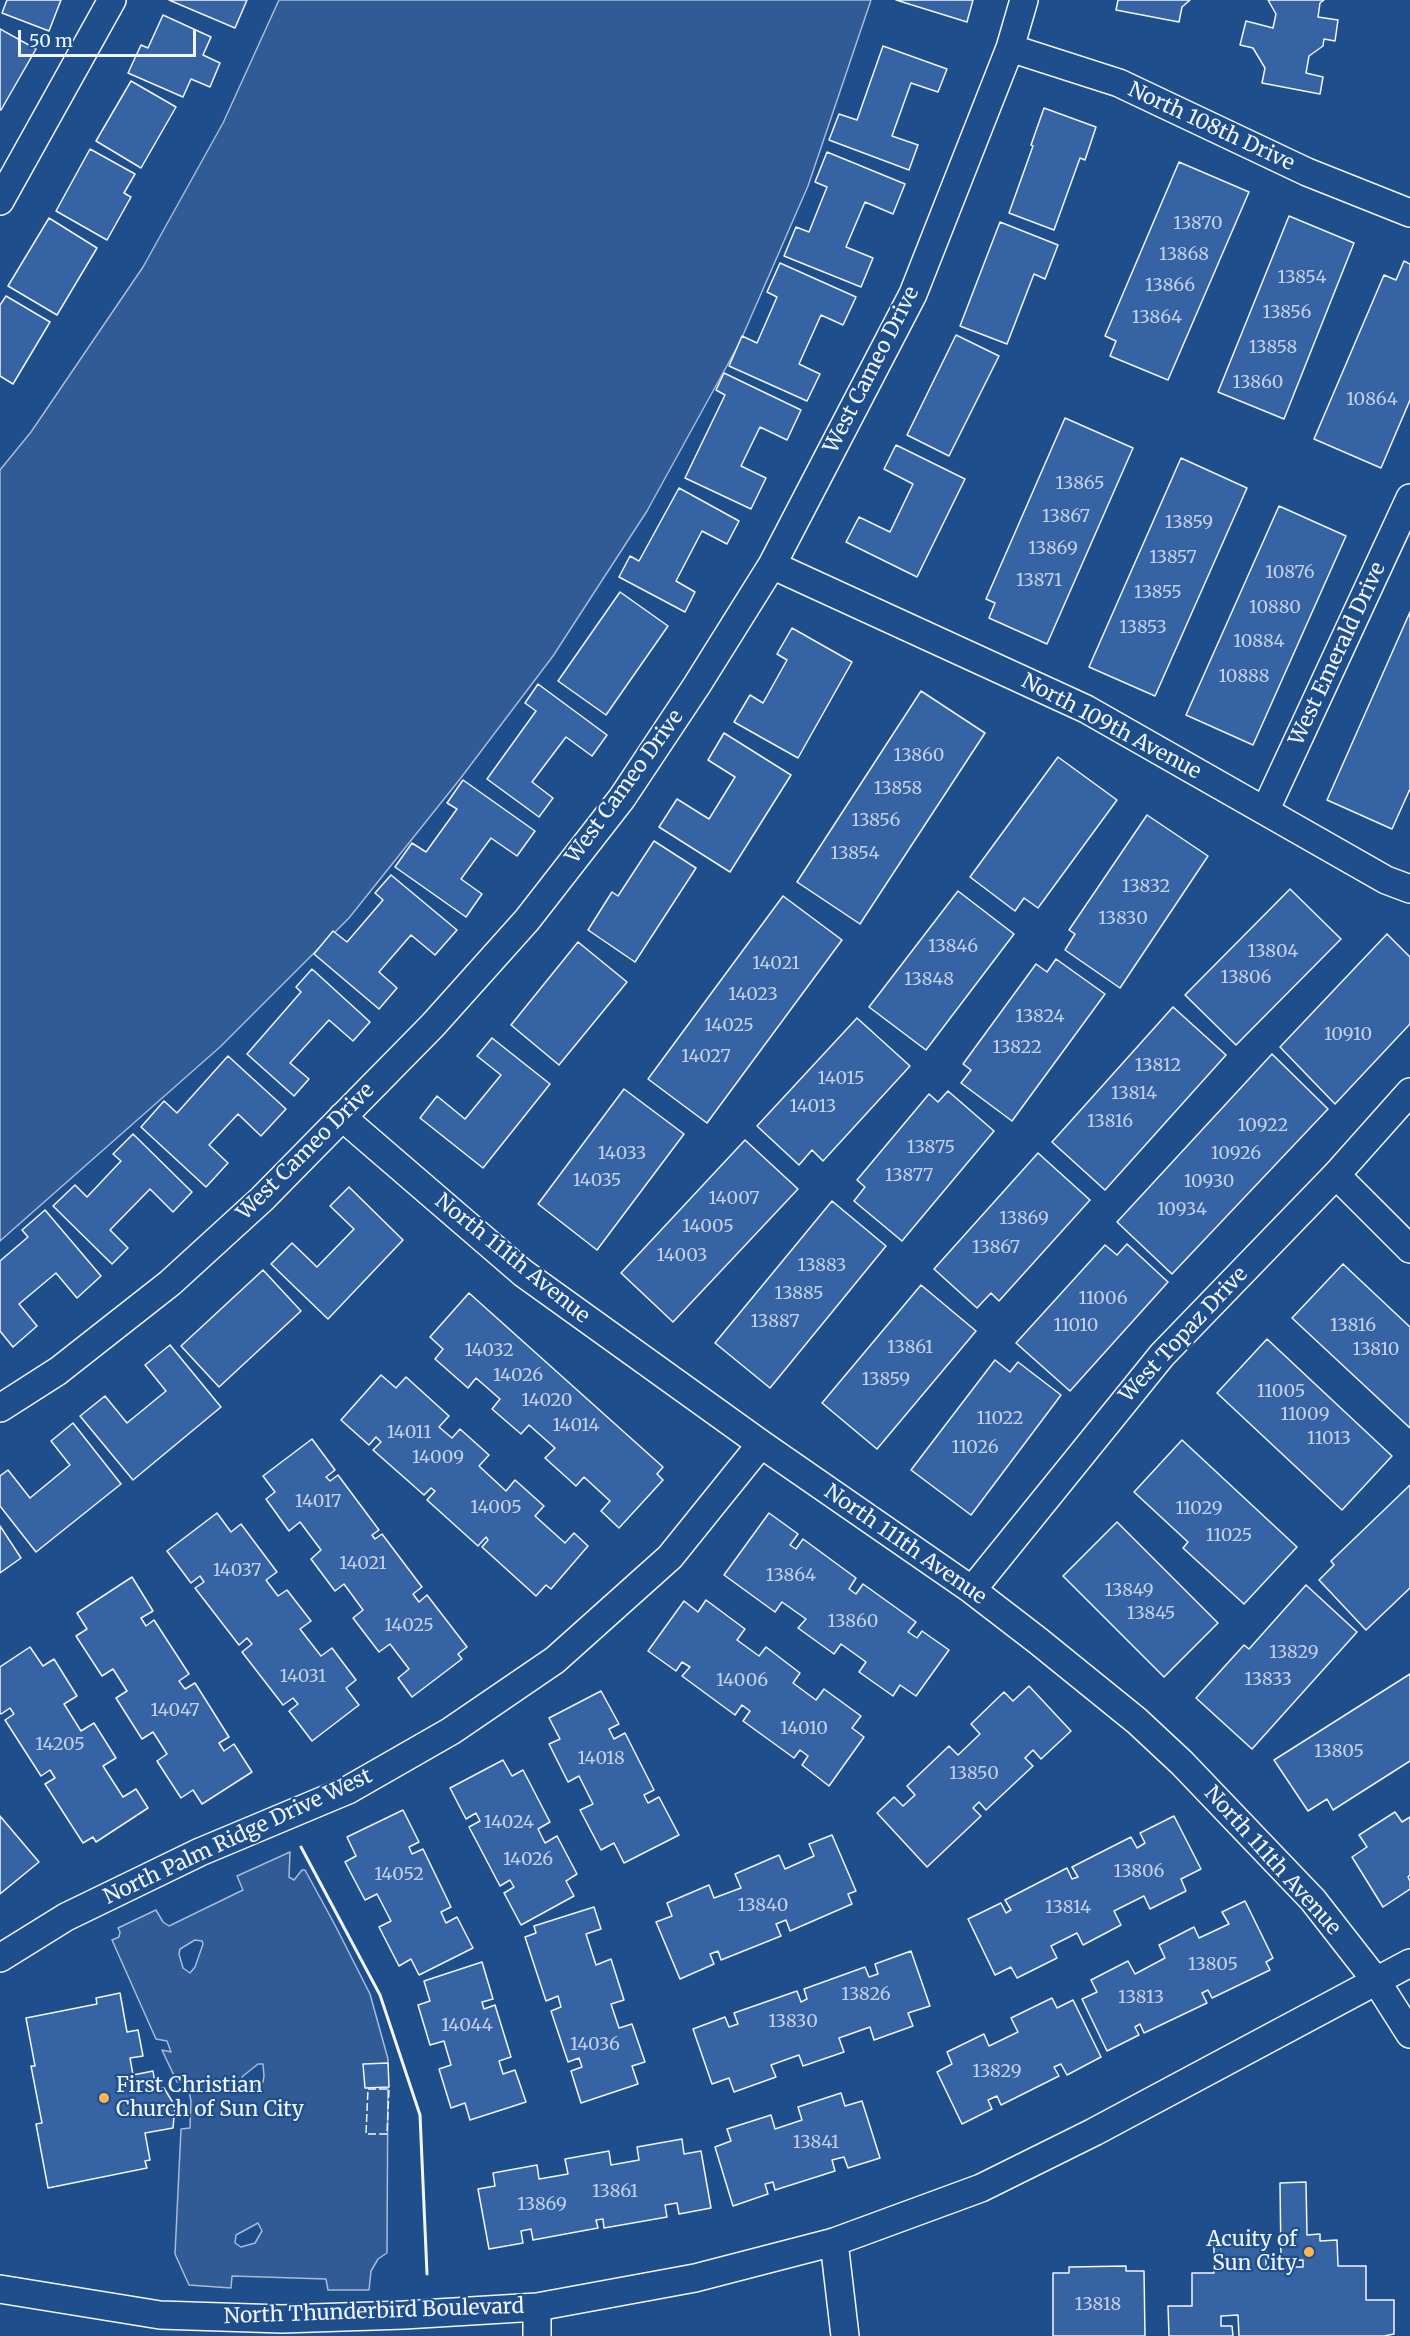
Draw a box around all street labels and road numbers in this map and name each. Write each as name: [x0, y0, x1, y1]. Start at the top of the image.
street label: North 108th Drive: [1124, 77, 1298, 177]
street label: West Cameo Drive: [819, 283, 925, 457]
street label: West Emerald Drive: [1285, 559, 1391, 749]
street label: North 109th Avenue: [1017, 669, 1205, 785]
street label: West Cameo Drive: [561, 705, 689, 869]
street label: West Cameo Drive: [232, 1078, 380, 1226]
street label: North 111th Avenue: [430, 1189, 594, 1329]
street label: West Topaz Drive: [1115, 1262, 1253, 1408]
street label: North 111th Avenue: [819, 1480, 991, 1610]
street label: North Palm Ridge Drive West: [100, 1764, 376, 1910]
street label: North 111th Avenue: [1198, 1781, 1346, 1941]
street label: North Thunderbird Boulevard: [223, 2294, 525, 2330]

